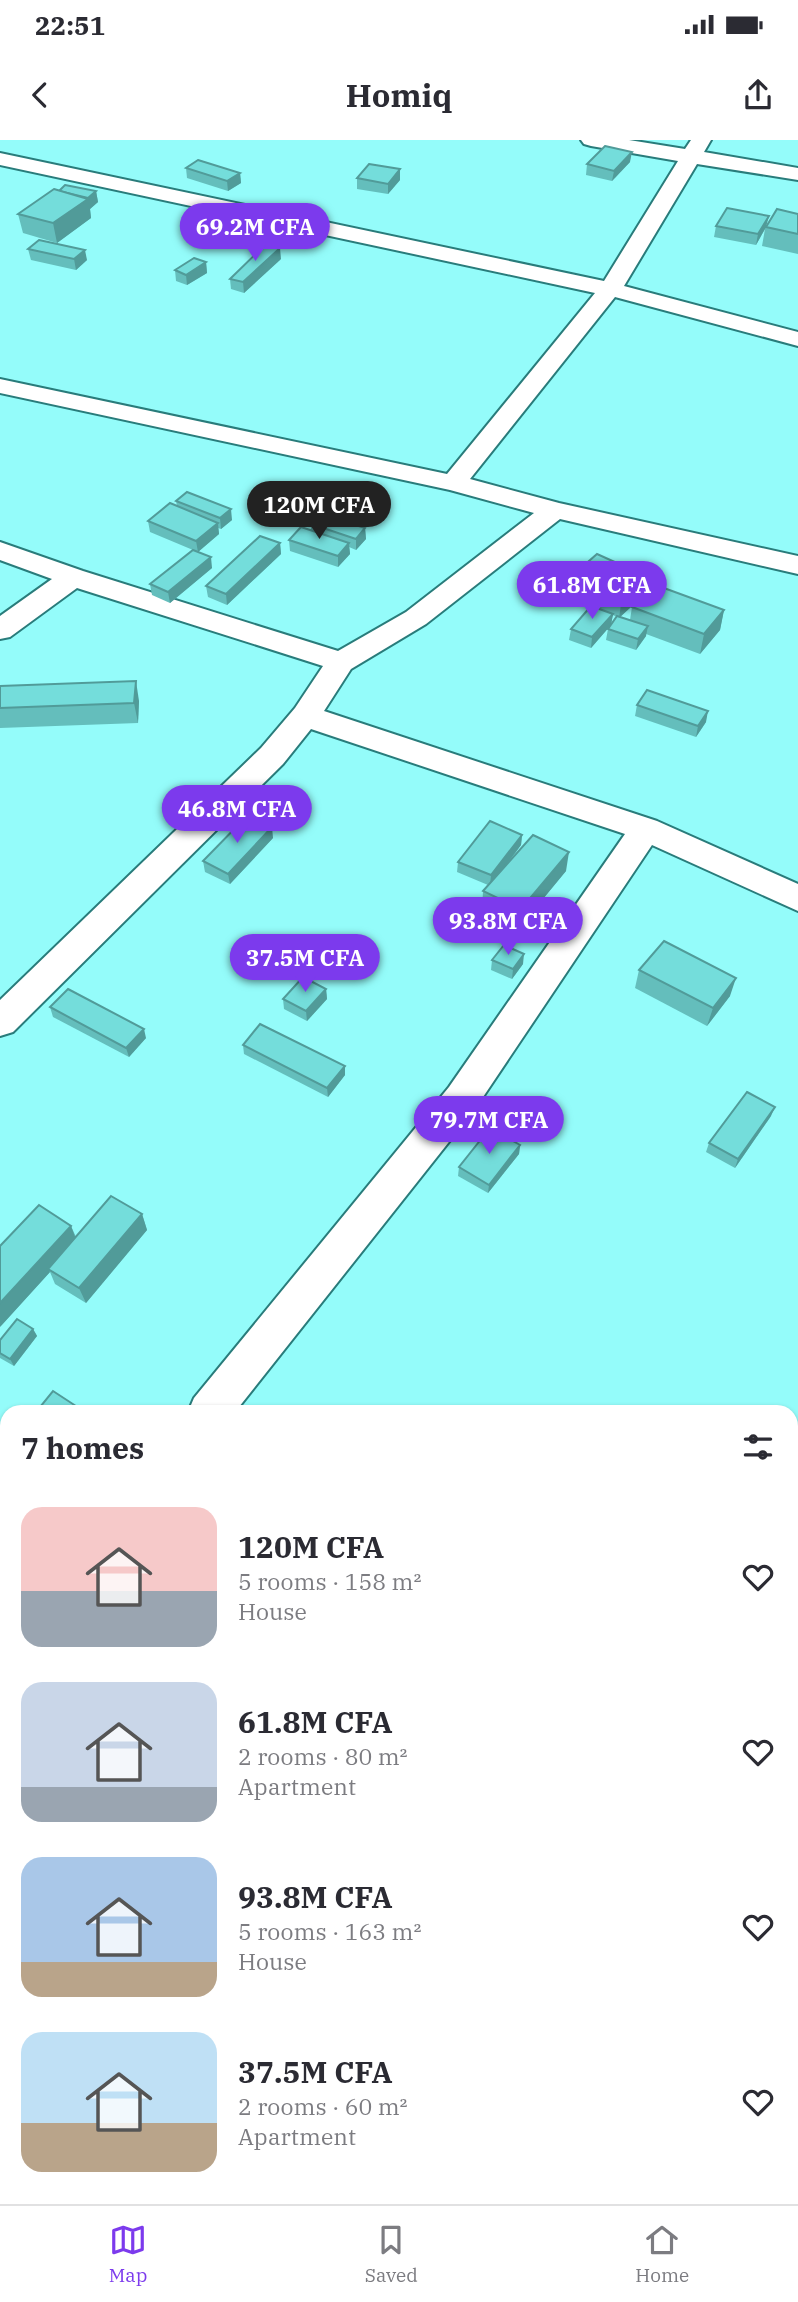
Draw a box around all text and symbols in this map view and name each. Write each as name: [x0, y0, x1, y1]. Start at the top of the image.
text: 22:51: [35, 8, 105, 42]
text: Homiq: [346, 74, 452, 116]
icon: back: [21, 76, 59, 114]
icon: share: [739, 76, 777, 114]
pin: 69.2M CFA: [175, 204, 335, 263]
text: 69.2M CFA: [196, 211, 314, 241]
pin: 120M CFA: [247, 482, 391, 541]
text: 120M CFA: [263, 489, 375, 519]
pin: 61.8M CFA: [512, 561, 672, 621]
text: 61.8M CFA: [533, 569, 651, 599]
pin: 46.8M CFA: [157, 786, 317, 845]
text: 46.8M CFA: [178, 793, 296, 823]
pin: 93.8M CFA: [428, 898, 588, 957]
text: 93.8M CFA: [449, 905, 567, 935]
pin: 37.5M CFA: [225, 934, 385, 994]
text: 37.5M CFA: [246, 942, 364, 972]
pin: 79.7M CFA: [409, 1096, 569, 1156]
text: 79.7M CFA: [430, 1104, 548, 1134]
text: 7 homes: [21, 1428, 144, 1467]
icon: filters: [739, 1428, 777, 1466]
text: 120M CFA: [238, 1527, 384, 1566]
icon: home: [77, 1535, 161, 1619]
icon: heart: [739, 1558, 777, 1596]
text: 5 rooms · 158 m²: [238, 1566, 421, 1596]
text: House: [238, 1596, 307, 1626]
text: 61.8M CFA: [238, 1702, 392, 1741]
icon: home: [77, 1710, 161, 1794]
icon: heart: [739, 1733, 777, 1771]
text: 2 rooms · 80 m²: [238, 1741, 408, 1771]
text: Apartment: [238, 1771, 356, 1801]
text: 93.8M CFA: [238, 1877, 392, 1916]
icon: home: [77, 1885, 161, 1969]
icon: heart: [739, 1908, 777, 1946]
text: 5 rooms · 163 m²: [238, 1916, 421, 1946]
text: House: [238, 1946, 307, 1976]
text: 37.5M CFA: [238, 2052, 392, 2091]
icon: home: [77, 2060, 161, 2144]
icon: heart: [739, 2083, 777, 2121]
text: 2 rooms · 60 m²: [238, 2091, 408, 2121]
text: Apartment: [238, 2121, 356, 2151]
tab: Map: [109, 2221, 147, 2287]
tab: Saved: [365, 2221, 418, 2287]
tab: Home: [635, 2221, 689, 2287]

